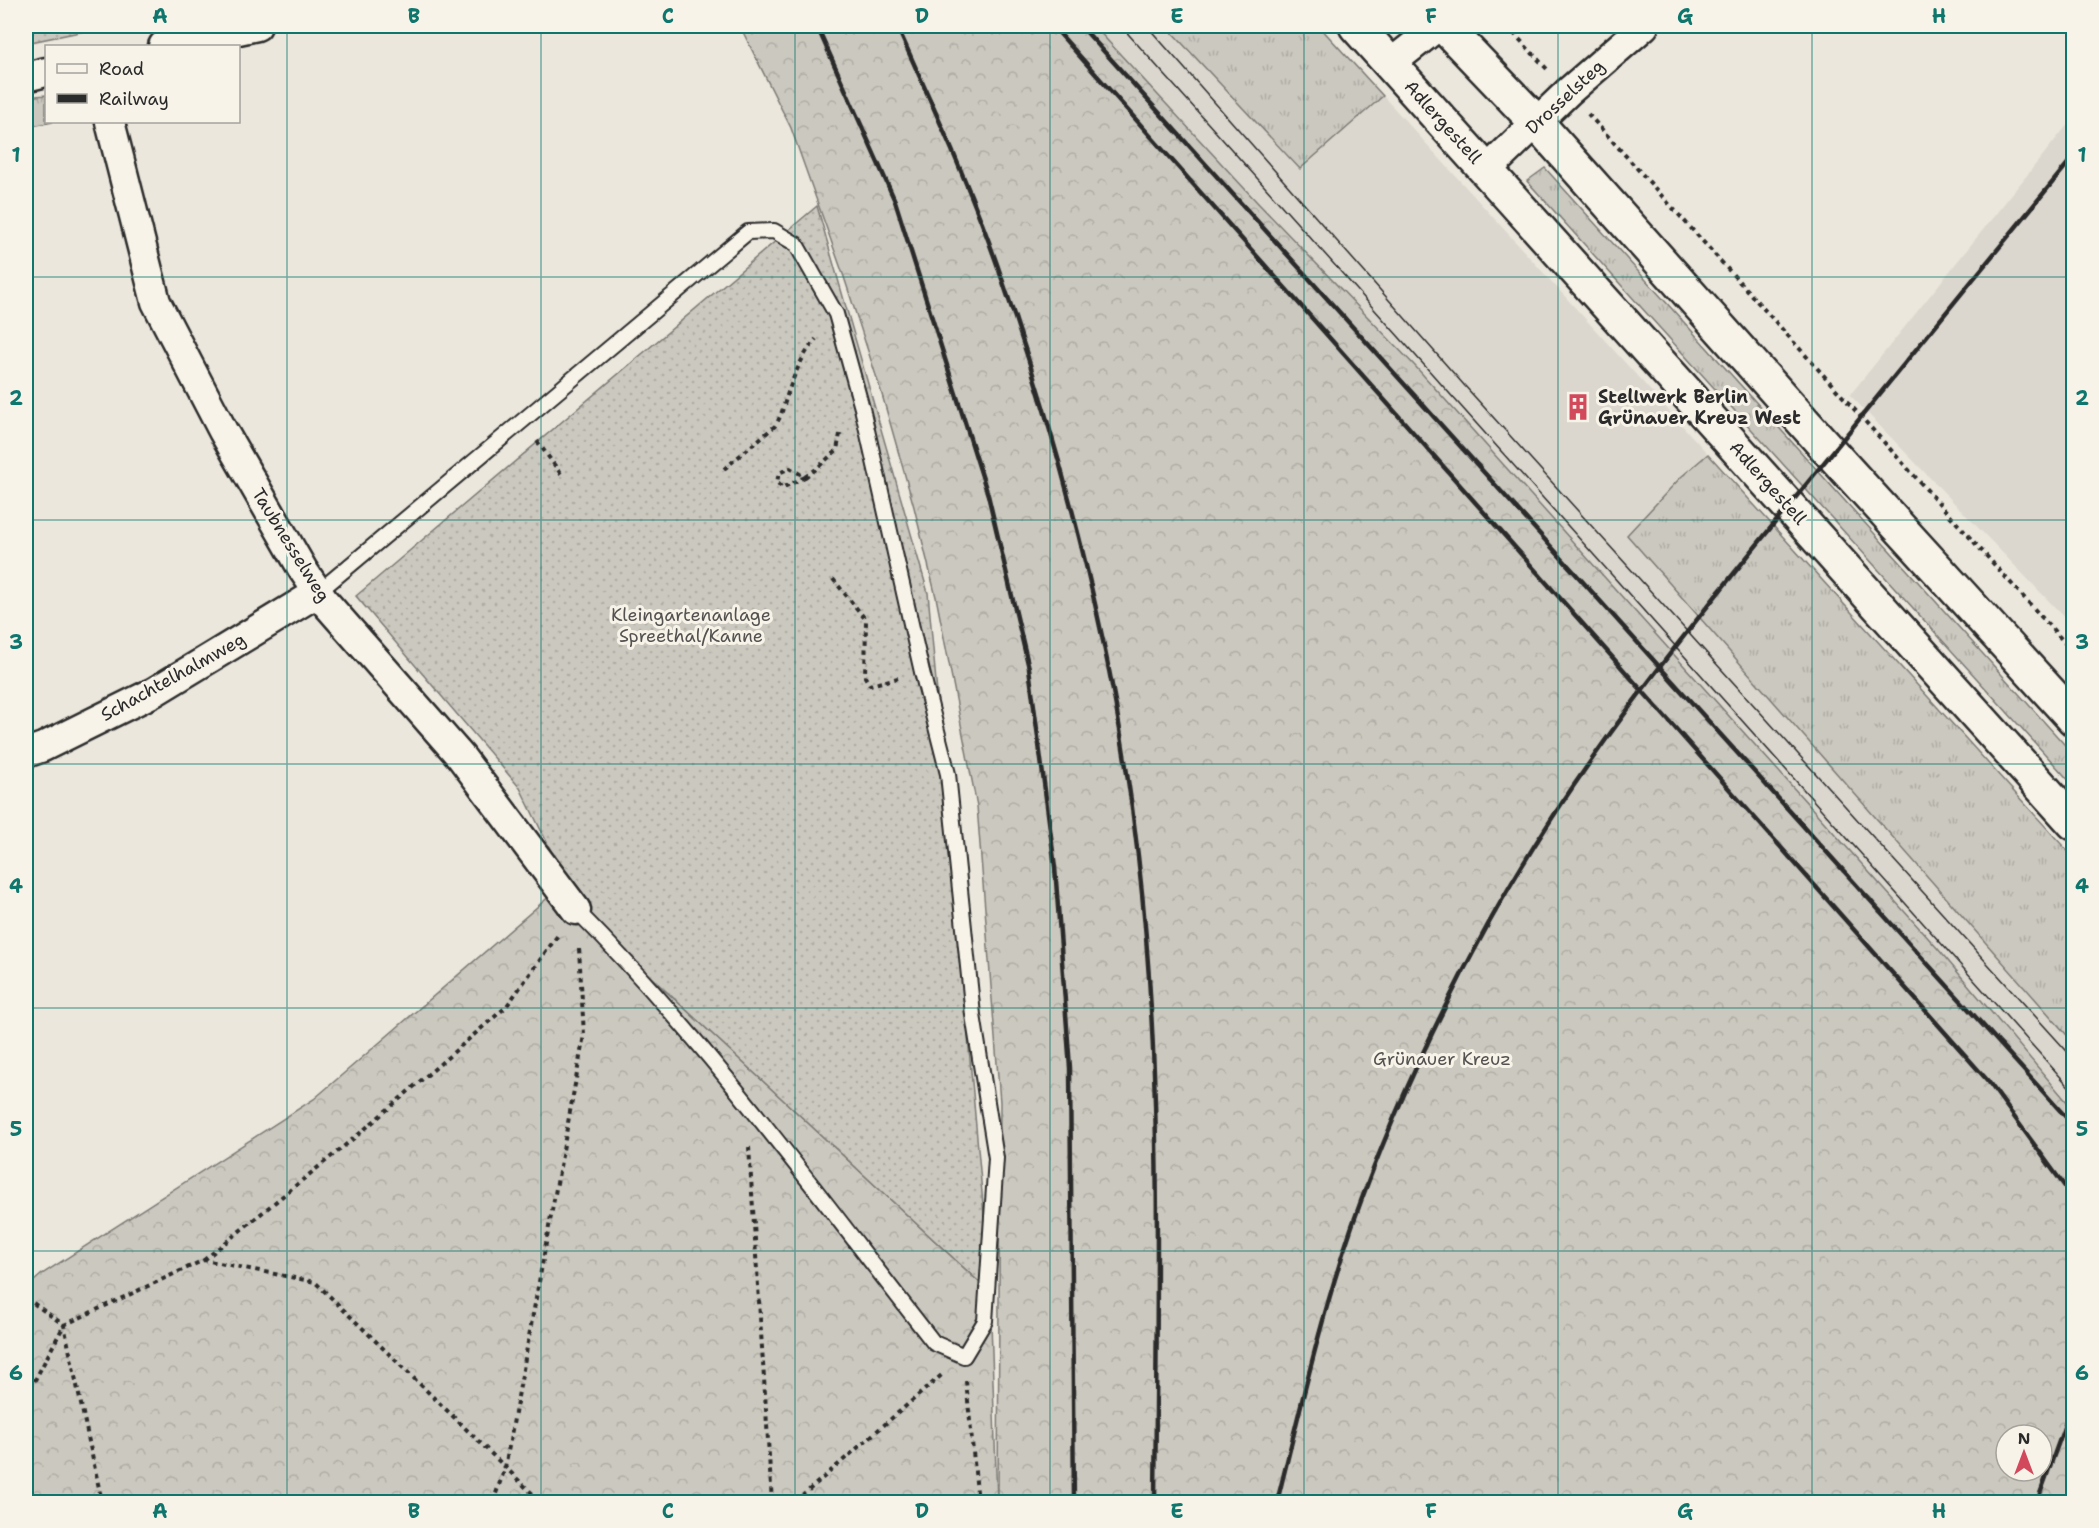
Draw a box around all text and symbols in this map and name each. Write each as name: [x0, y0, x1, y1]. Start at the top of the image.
text: A: [152, 3, 168, 29]
text: B: [408, 3, 420, 29]
text: C: [662, 3, 674, 29]
text: D: [915, 3, 929, 29]
text: E: [1170, 3, 1184, 29]
text: F: [1425, 3, 1437, 29]
text: G: [1677, 3, 1693, 29]
text: H: [1932, 3, 1946, 29]
legend: [45, 45, 240, 123]
street label: Drosselsteg: [1520, 54, 1610, 140]
text: Road: [99, 57, 144, 81]
street label: Adlergestell: [1399, 75, 1487, 169]
text: Railway: [99, 87, 169, 111]
text: 1: [11, 142, 21, 168]
text: 1: [2077, 142, 2087, 168]
text: 2: [9, 385, 23, 411]
place label: Stellwerk Berlin Grünauer Kreuz West: [1598, 385, 1801, 430]
text: 2: [2075, 385, 2089, 411]
building icon: Stellwerk Berlin Grünauer Kreuz West: [1563, 392, 1593, 422]
street label: Adlergestell: [1724, 436, 1812, 530]
street label: Taubnesselweg: [246, 483, 336, 607]
park label: Kleingartenanlage Spreethal/Kanne: [611, 603, 771, 648]
street label: Schachtelhalmweg: [96, 627, 250, 727]
text: 3: [9, 629, 23, 655]
text: 3: [2075, 629, 2089, 655]
text: 4: [9, 873, 23, 899]
text: 4: [2075, 873, 2089, 899]
park label: Grünauer Kreuz: [1373, 1047, 1511, 1071]
text: 5: [10, 1116, 22, 1142]
text: 5: [2076, 1116, 2088, 1142]
text: 6: [9, 1360, 23, 1386]
text: 6: [2075, 1360, 2089, 1386]
north arrow: [1994, 1423, 2054, 1483]
text: N: [2018, 1428, 2030, 1449]
text: A: [152, 1498, 168, 1524]
text: B: [408, 1498, 420, 1524]
text: C: [662, 1498, 674, 1524]
text: D: [915, 1498, 929, 1524]
text: E: [1170, 1498, 1184, 1524]
text: F: [1425, 1498, 1437, 1524]
text: G: [1677, 1498, 1693, 1524]
text: H: [1932, 1498, 1946, 1524]

